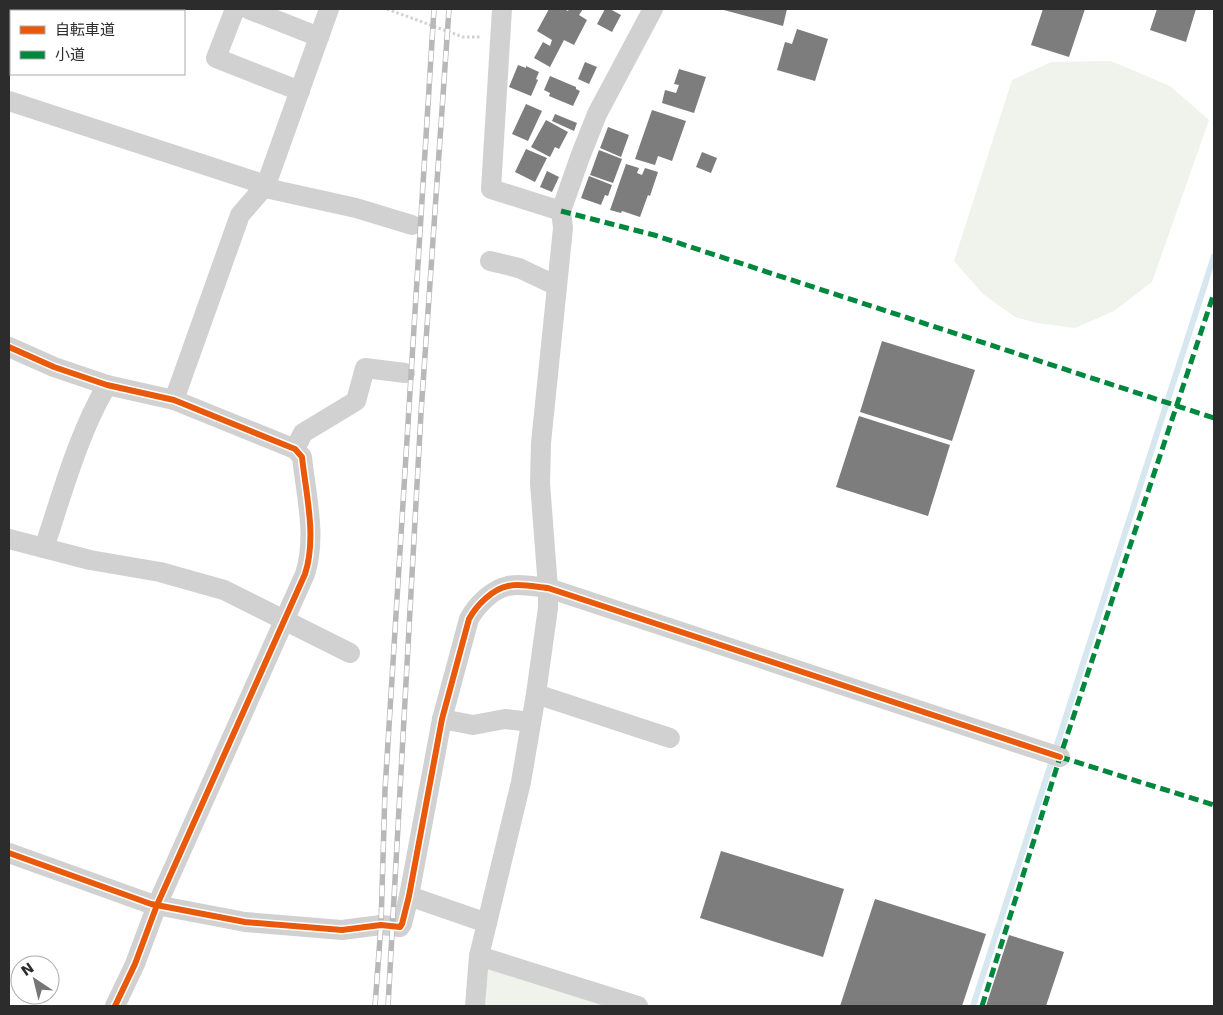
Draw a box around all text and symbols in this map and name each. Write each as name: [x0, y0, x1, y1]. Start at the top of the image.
legend: [10, 10, 185, 75]
text: 自転車道: [55, 21, 115, 39]
text: 小道: [55, 46, 85, 64]
north arrow: [10, 955, 60, 1005]
text: N: [18, 959, 37, 979]

